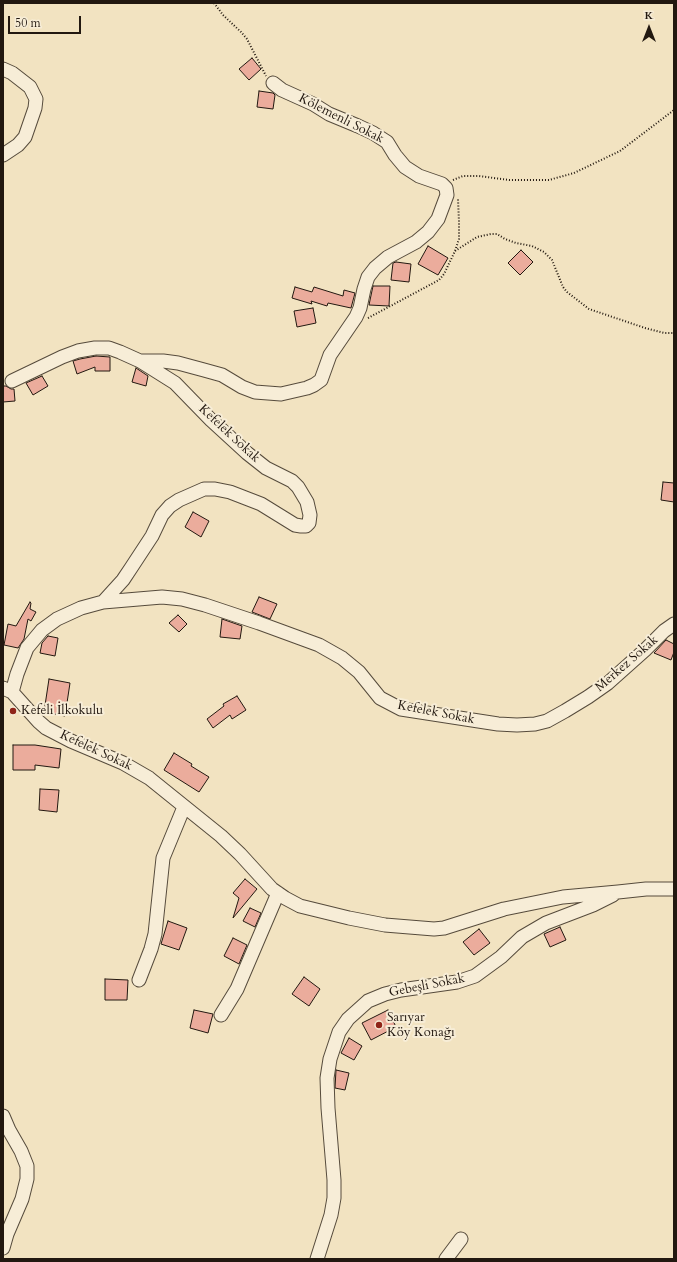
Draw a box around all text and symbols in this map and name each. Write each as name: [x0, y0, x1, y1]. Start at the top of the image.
scale bar: [10, 8, 83, 34]
north arrow: [629, 8, 669, 48]
text: K: [645, 8, 653, 23]
text: 50 m: [15, 15, 41, 31]
street label: Kölemenli Sokak: [296, 91, 386, 147]
street label: Kefelek Sokak: [195, 402, 263, 466]
street label: Merkez Sokak: [592, 632, 662, 696]
street label: Kefelek Sokak: [396, 698, 476, 728]
place label: Kefeli İlkokulu: [21, 703, 103, 719]
marker: Kefeli İlkokulu: [8, 706, 18, 716]
street label: Kefelek Sokak: [57, 727, 135, 775]
street label: Gebeşli Sokak: [388, 971, 466, 1001]
place label: Sarıyar Köy Konağı: [387, 1010, 455, 1041]
marker: Sarıyar Köy Konağı: [374, 1020, 384, 1030]

